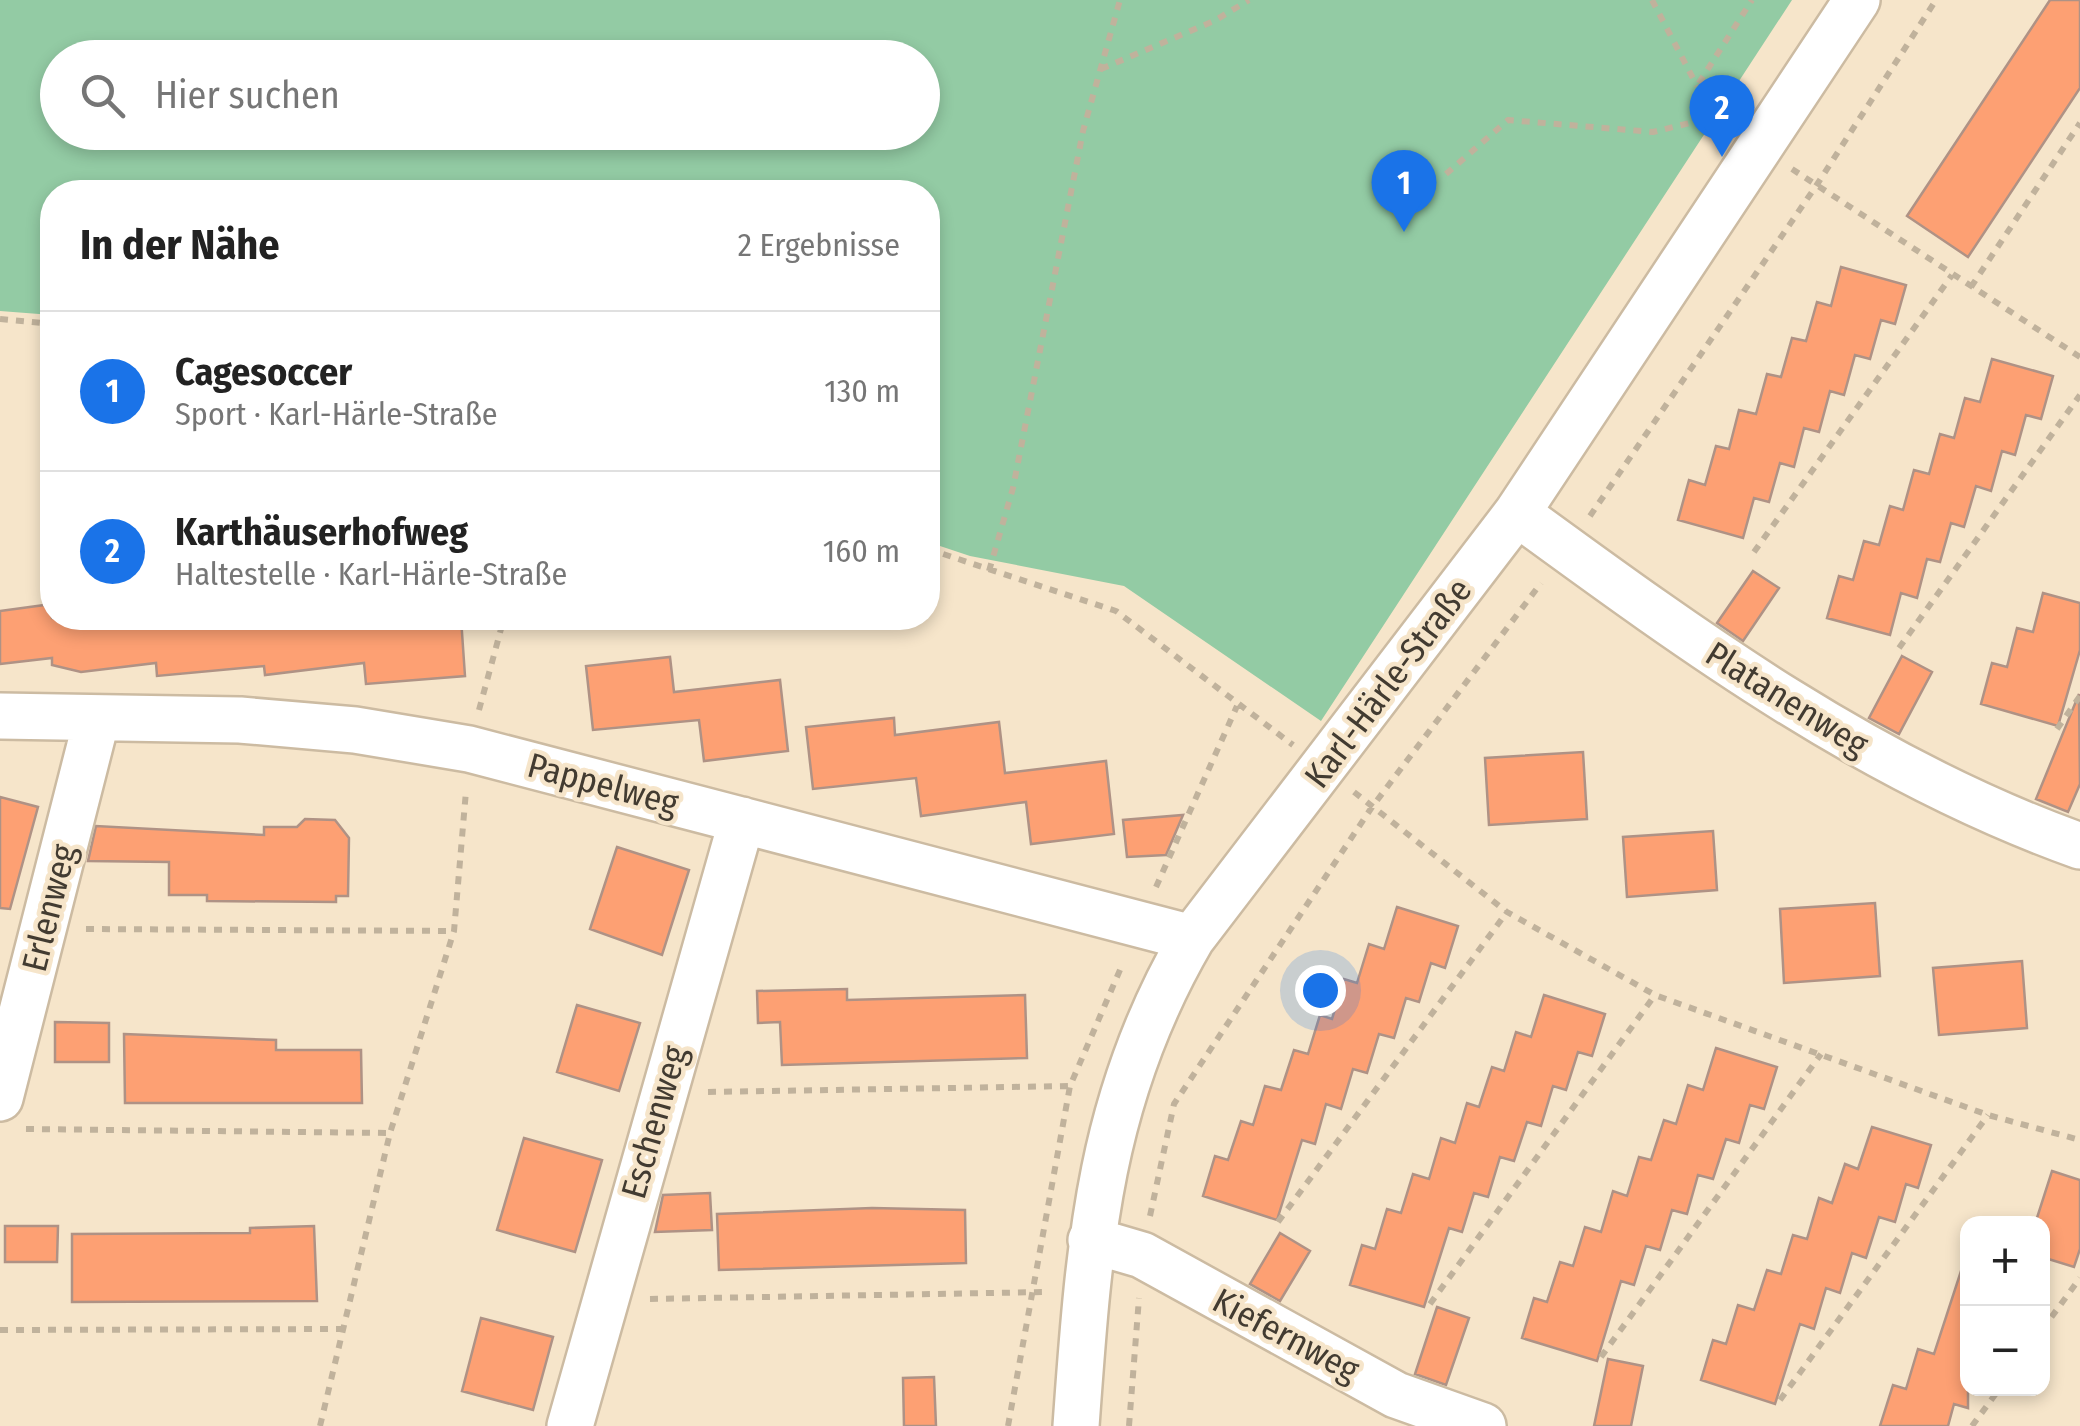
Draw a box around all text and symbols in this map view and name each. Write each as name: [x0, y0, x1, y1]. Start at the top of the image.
search box: [40, 40, 940, 150]
icon: search: [75, 68, 130, 123]
text: Hier suchen: [155, 72, 340, 118]
pin: 2: [1690, 74, 1754, 157]
pin: 1: [1372, 150, 1436, 232]
text: In der Nähe: [80, 220, 280, 270]
text: 2 Ergebnisse: [738, 226, 900, 264]
text: Cagesoccer: [175, 349, 352, 395]
text: 1: [106, 372, 119, 410]
text: 130 m: [824, 372, 900, 410]
text: Sport · Karl-Härle-Straße: [175, 395, 498, 433]
text: Karthäuserhofweg: [175, 509, 468, 555]
text: 2: [105, 532, 120, 570]
text: 160 m: [823, 532, 900, 570]
text: Haltestelle · Karl-Härle-Straße: [175, 555, 567, 593]
street label: Karl-Härle-Straße: [1296, 570, 1480, 796]
street label: Platanenweg: [1698, 633, 1876, 766]
street label: Pappelweg: [523, 744, 683, 824]
street label: Erlenweg: [13, 839, 85, 976]
your location: [1295, 965, 1346, 1016]
street label: Eschenweg: [612, 1040, 696, 1203]
map controls: [1960, 1216, 2050, 1396]
button: +: [1960, 1216, 2050, 1306]
street label: Kiefernweg: [1206, 1279, 1367, 1391]
button: −: [1960, 1306, 2050, 1396]

